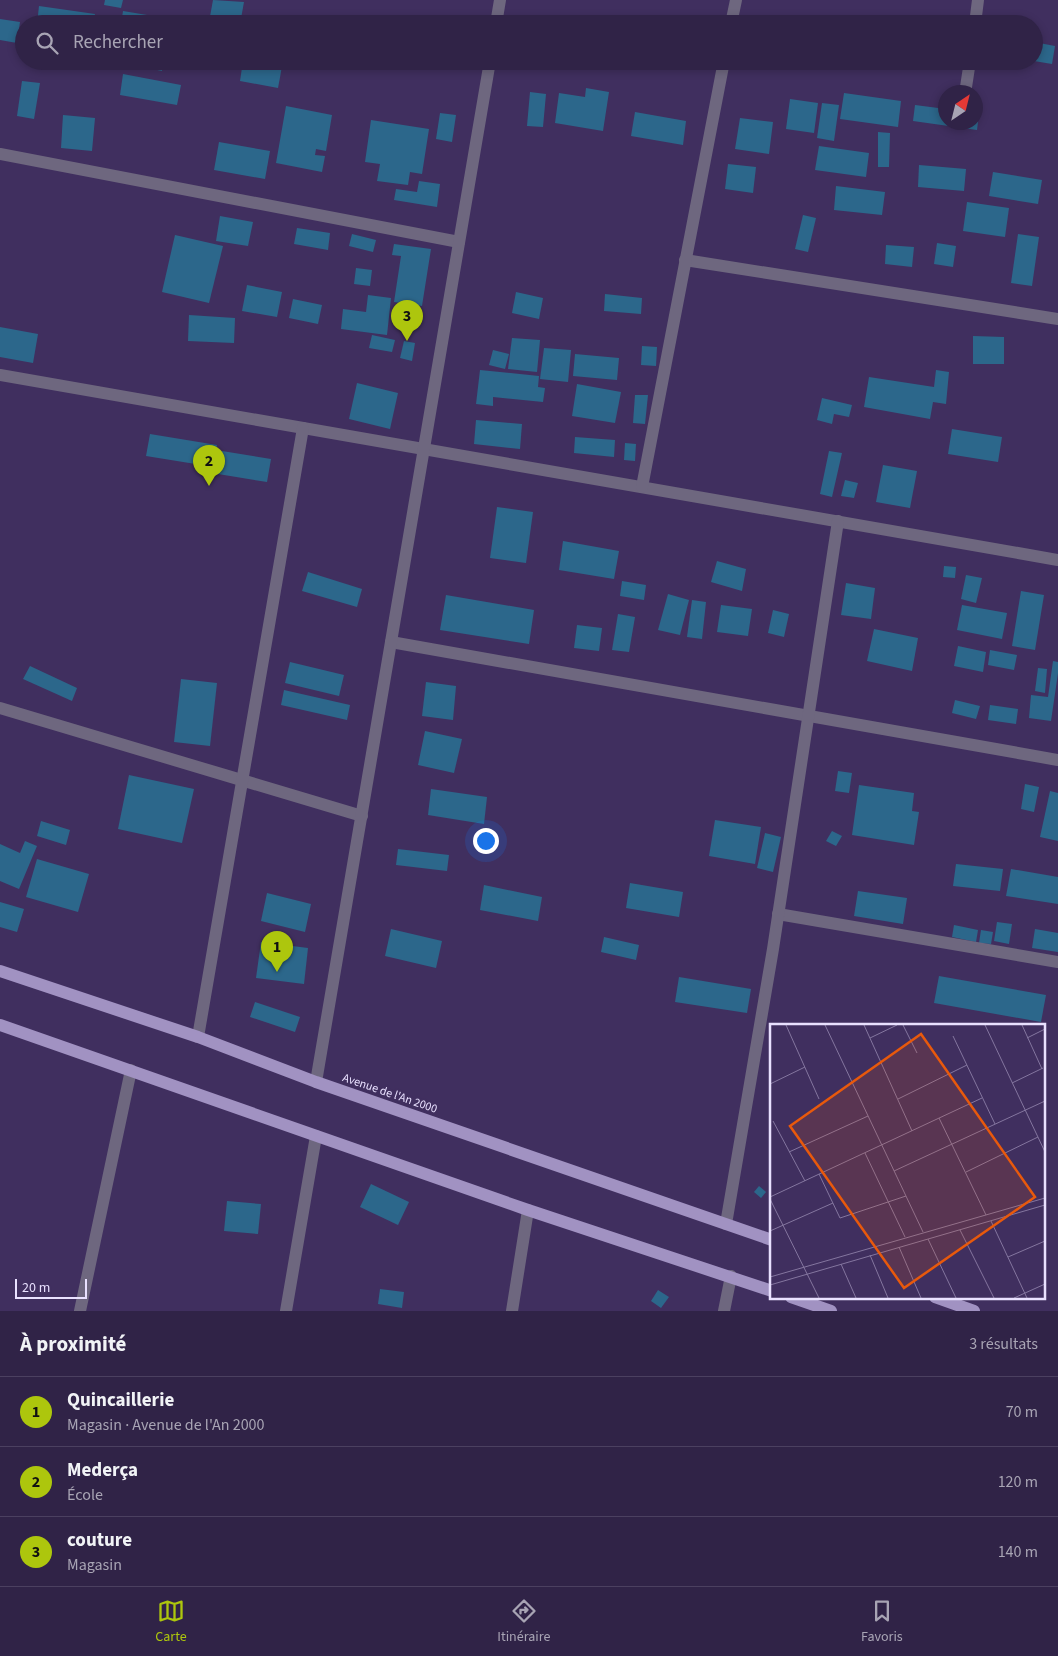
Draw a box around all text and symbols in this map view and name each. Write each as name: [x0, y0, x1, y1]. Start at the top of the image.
search box: [15, 15, 1043, 70]
icon: search: [33, 29, 61, 57]
text: Rechercher: [73, 29, 163, 56]
north arrow: [938, 85, 983, 130]
pin: 3: [391, 300, 423, 341]
pin: 2: [193, 445, 225, 486]
your location: [473, 828, 499, 854]
pin: 1: [261, 931, 293, 972]
inset map: [770, 1024, 1046, 1298]
street label: Avenue de l'An 2000: [340, 1069, 439, 1118]
scale bar: [15, 1276, 88, 1299]
text: 20 m: [22, 1278, 50, 1298]
text: À proximité: [20, 1329, 126, 1359]
text: 3 résultats: [969, 1333, 1038, 1355]
text: Quincaillerie: [67, 1387, 174, 1414]
text: 1: [32, 1401, 40, 1423]
text: 70 m: [1006, 1401, 1038, 1423]
text: Magasin · Avenue de l'An 2000: [67, 1414, 265, 1436]
text: Mederça: [67, 1457, 138, 1484]
text: 2: [32, 1471, 40, 1493]
text: 120 m: [998, 1471, 1038, 1493]
text: École: [67, 1484, 103, 1506]
text: couture: [67, 1527, 132, 1554]
text: 3: [32, 1541, 40, 1563]
text: 140 m: [998, 1541, 1038, 1563]
text: Magasin: [67, 1554, 122, 1576]
tab: Carte: [155, 1597, 187, 1647]
tab: Itinéraire: [497, 1597, 550, 1647]
tab: Favoris: [861, 1597, 903, 1647]

